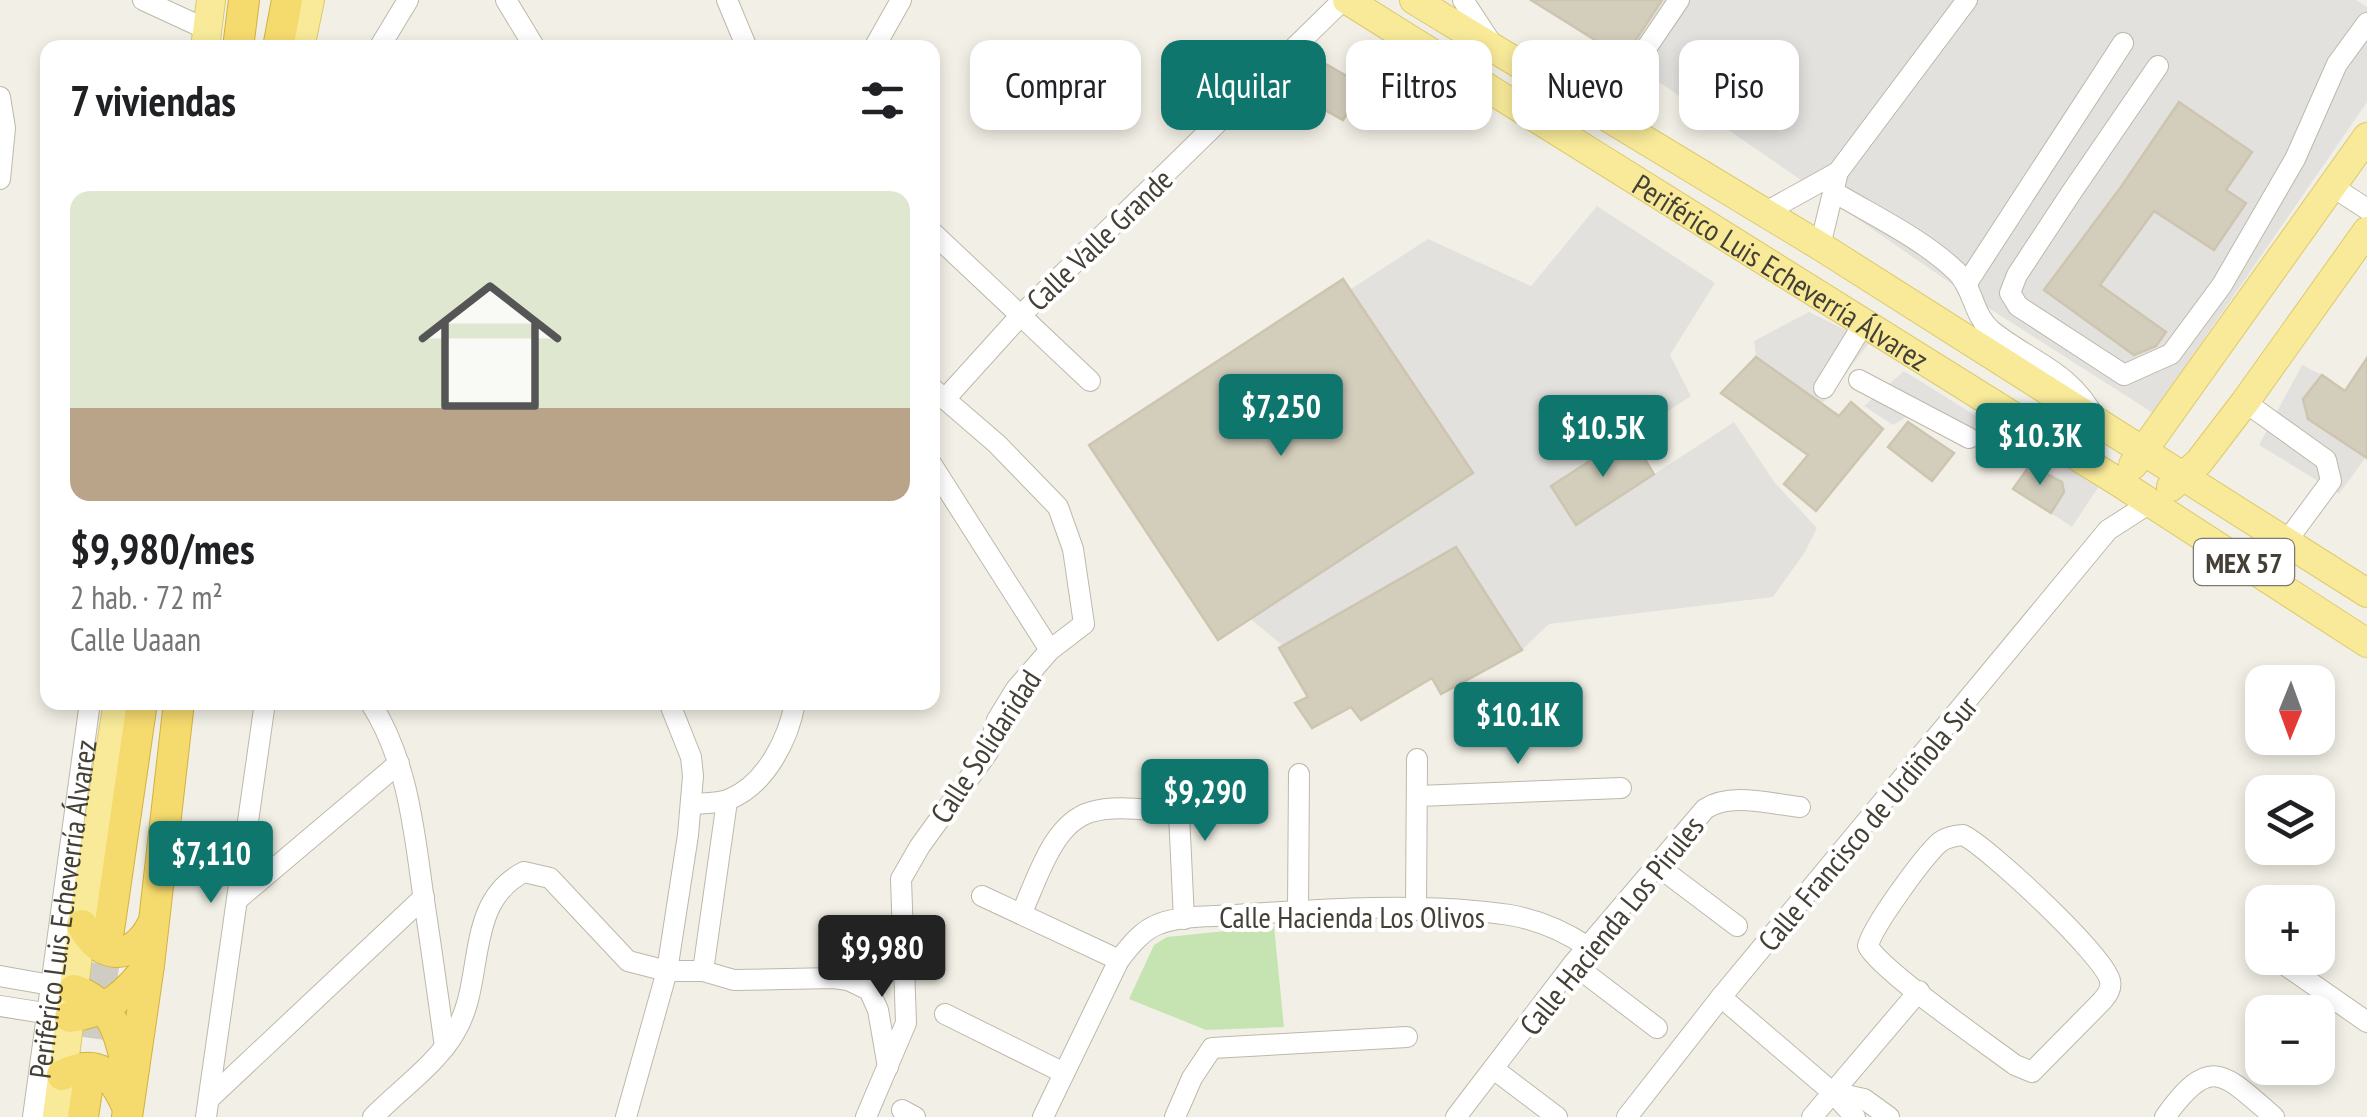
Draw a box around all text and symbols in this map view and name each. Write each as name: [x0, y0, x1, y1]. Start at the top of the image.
chip: Comprar: [970, 40, 1141, 130]
chip: Alquilar: [1161, 40, 1326, 130]
chip: Filtros: [1346, 40, 1492, 130]
chip: Nuevo: [1512, 40, 1659, 130]
chip: Piso: [1679, 40, 1799, 130]
text: 7 viviendas: [70, 73, 236, 128]
icon: filters: [855, 73, 910, 128]
street label: Calle Valle Grande: [1018, 160, 1180, 318]
street label: Periférico Luis Echeverría Álvarez: [1626, 164, 1936, 378]
icon: home: [400, 256, 580, 436]
pin: $7,250: [1200, 374, 1362, 459]
text: $7,250: [1241, 385, 1321, 427]
pin: $10.5K: [1522, 395, 1684, 480]
pin: $10.3K: [1959, 403, 2121, 488]
text: $10.5K: [1561, 406, 1645, 448]
text: $10.3K: [1998, 414, 2082, 456]
text: $9,980/mes: [70, 521, 255, 576]
road number: MEX 57: [2194, 539, 2294, 585]
text: 2 hab. · 72 m²: [70, 576, 223, 618]
text: Calle Uaaan: [70, 618, 201, 660]
street label: Calle Solidaridad: [921, 662, 1049, 830]
north arrow: [2245, 665, 2335, 755]
map controls: [2245, 665, 2335, 1085]
pin: $10.1K: [1437, 682, 1599, 767]
street label: Calle Francisco de Urdiñola Sur: [1749, 687, 1986, 959]
text: $10.1K: [1476, 693, 1560, 735]
street label: Periférico Luis Echeverría Álvarez: [19, 737, 104, 1081]
pin: $9,290: [1124, 759, 1286, 844]
text: $9,290: [1163, 770, 1247, 812]
button: layers: [2245, 775, 2335, 865]
street label: Calle Hacienda Los Pirules: [1510, 807, 1712, 1043]
pin: $7,110: [130, 821, 292, 906]
text: $7,110: [171, 832, 251, 874]
button: +: [2245, 885, 2335, 975]
street label: Calle Hacienda Los Olivos: [1219, 897, 1485, 936]
pin: $9,980: [801, 915, 963, 1000]
text: $9,980: [840, 926, 924, 968]
button: −: [2245, 995, 2335, 1085]

